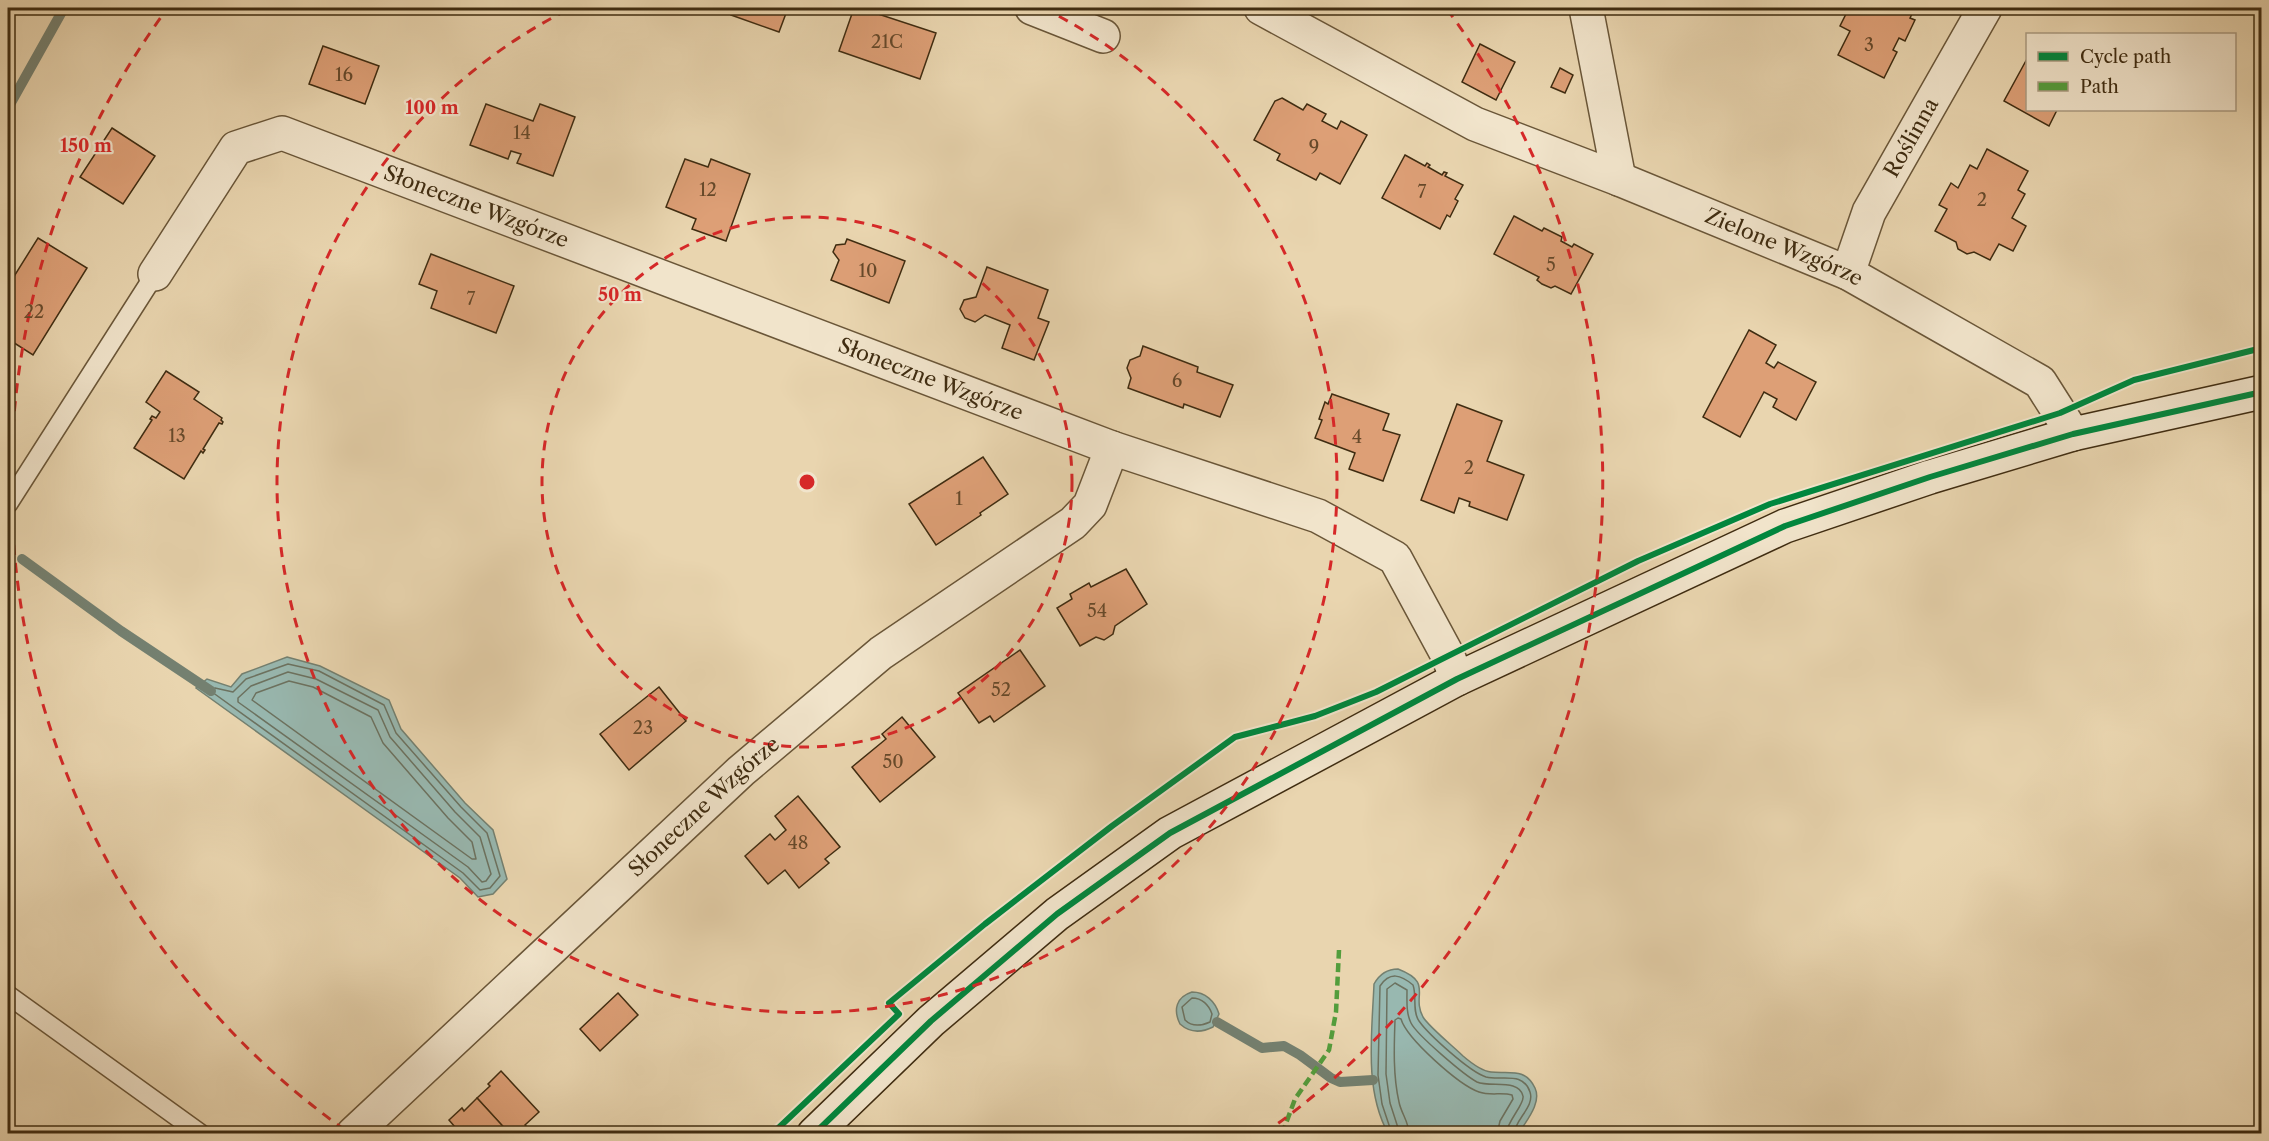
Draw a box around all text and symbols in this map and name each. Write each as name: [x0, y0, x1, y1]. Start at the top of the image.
house number: 21C: [871, 31, 903, 53]
legend: [2026, 33, 2236, 111]
house number: 3: [1864, 34, 1874, 56]
text: Cycle path: [2080, 46, 2171, 68]
house number: 16: [335, 64, 353, 86]
text: Path: [2080, 76, 2119, 98]
street label: Roślinna: [1878, 93, 1944, 182]
text: 100 m: [405, 97, 459, 119]
house number: 14: [513, 122, 531, 144]
text: 150 m: [60, 135, 112, 157]
house number: 9: [1309, 136, 1319, 158]
street label: Słoneczne Wzgórze: [381, 160, 572, 253]
house number: 12: [699, 179, 717, 201]
house number: 7: [1418, 181, 1427, 203]
house number: 2: [1977, 189, 1987, 211]
street label: Zielone Wzgórze: [1702, 203, 1868, 291]
house number: 5: [1546, 254, 1556, 276]
house number: 10: [859, 260, 877, 282]
text: 50 m: [598, 284, 642, 306]
house number: 7: [467, 288, 476, 310]
house number: 22: [24, 301, 44, 323]
street label: Słoneczne Wzgórze: [835, 332, 1027, 425]
house number: 6: [1172, 370, 1182, 392]
house number: 13: [168, 425, 186, 447]
house number: 4: [1352, 426, 1362, 448]
house number: 2: [1464, 457, 1474, 479]
centre of rings: [797, 472, 817, 492]
house number: 1: [955, 488, 963, 510]
house number: 54: [1087, 600, 1107, 622]
house number: 52: [991, 679, 1011, 701]
house number: 23: [633, 717, 653, 739]
street label: Słoneczne Wzgórze: [623, 731, 784, 882]
house number: 50: [882, 751, 904, 773]
house number: 48: [787, 832, 809, 854]

